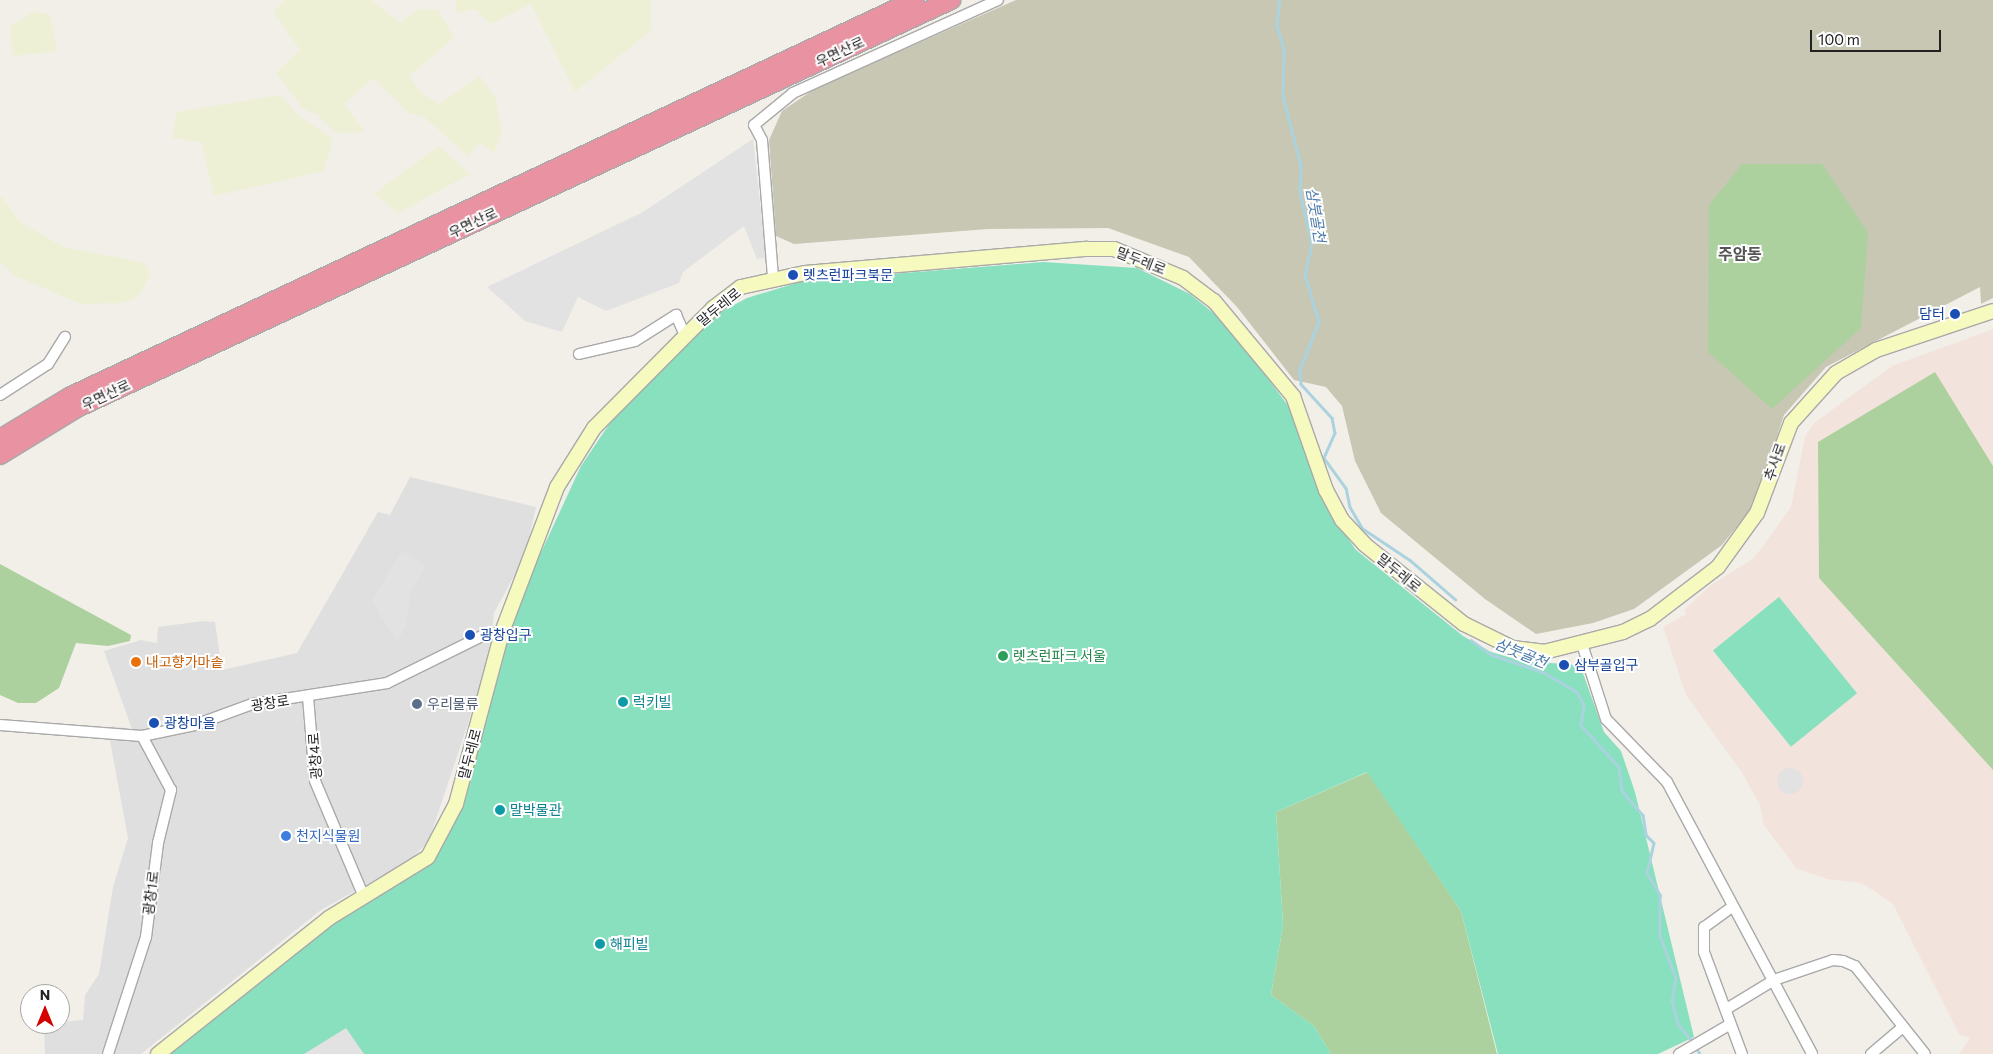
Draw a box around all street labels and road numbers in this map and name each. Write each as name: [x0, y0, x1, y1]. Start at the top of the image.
street label: 우면산로: [813, 34, 867, 70]
street label: 우면산로: [446, 205, 500, 241]
street label: 말두레로: [1114, 244, 1168, 278]
street label: 말두레로: [694, 284, 744, 330]
street label: 우면산로: [79, 377, 133, 413]
street label: 추사로: [1761, 441, 1789, 483]
street label: 말두레로: [1374, 550, 1424, 596]
street label: 광창로: [250, 692, 290, 714]
street label: 말두레로: [455, 727, 485, 781]
street label: 광창4로: [305, 732, 325, 780]
street label: 광창1로: [140, 870, 162, 916]

